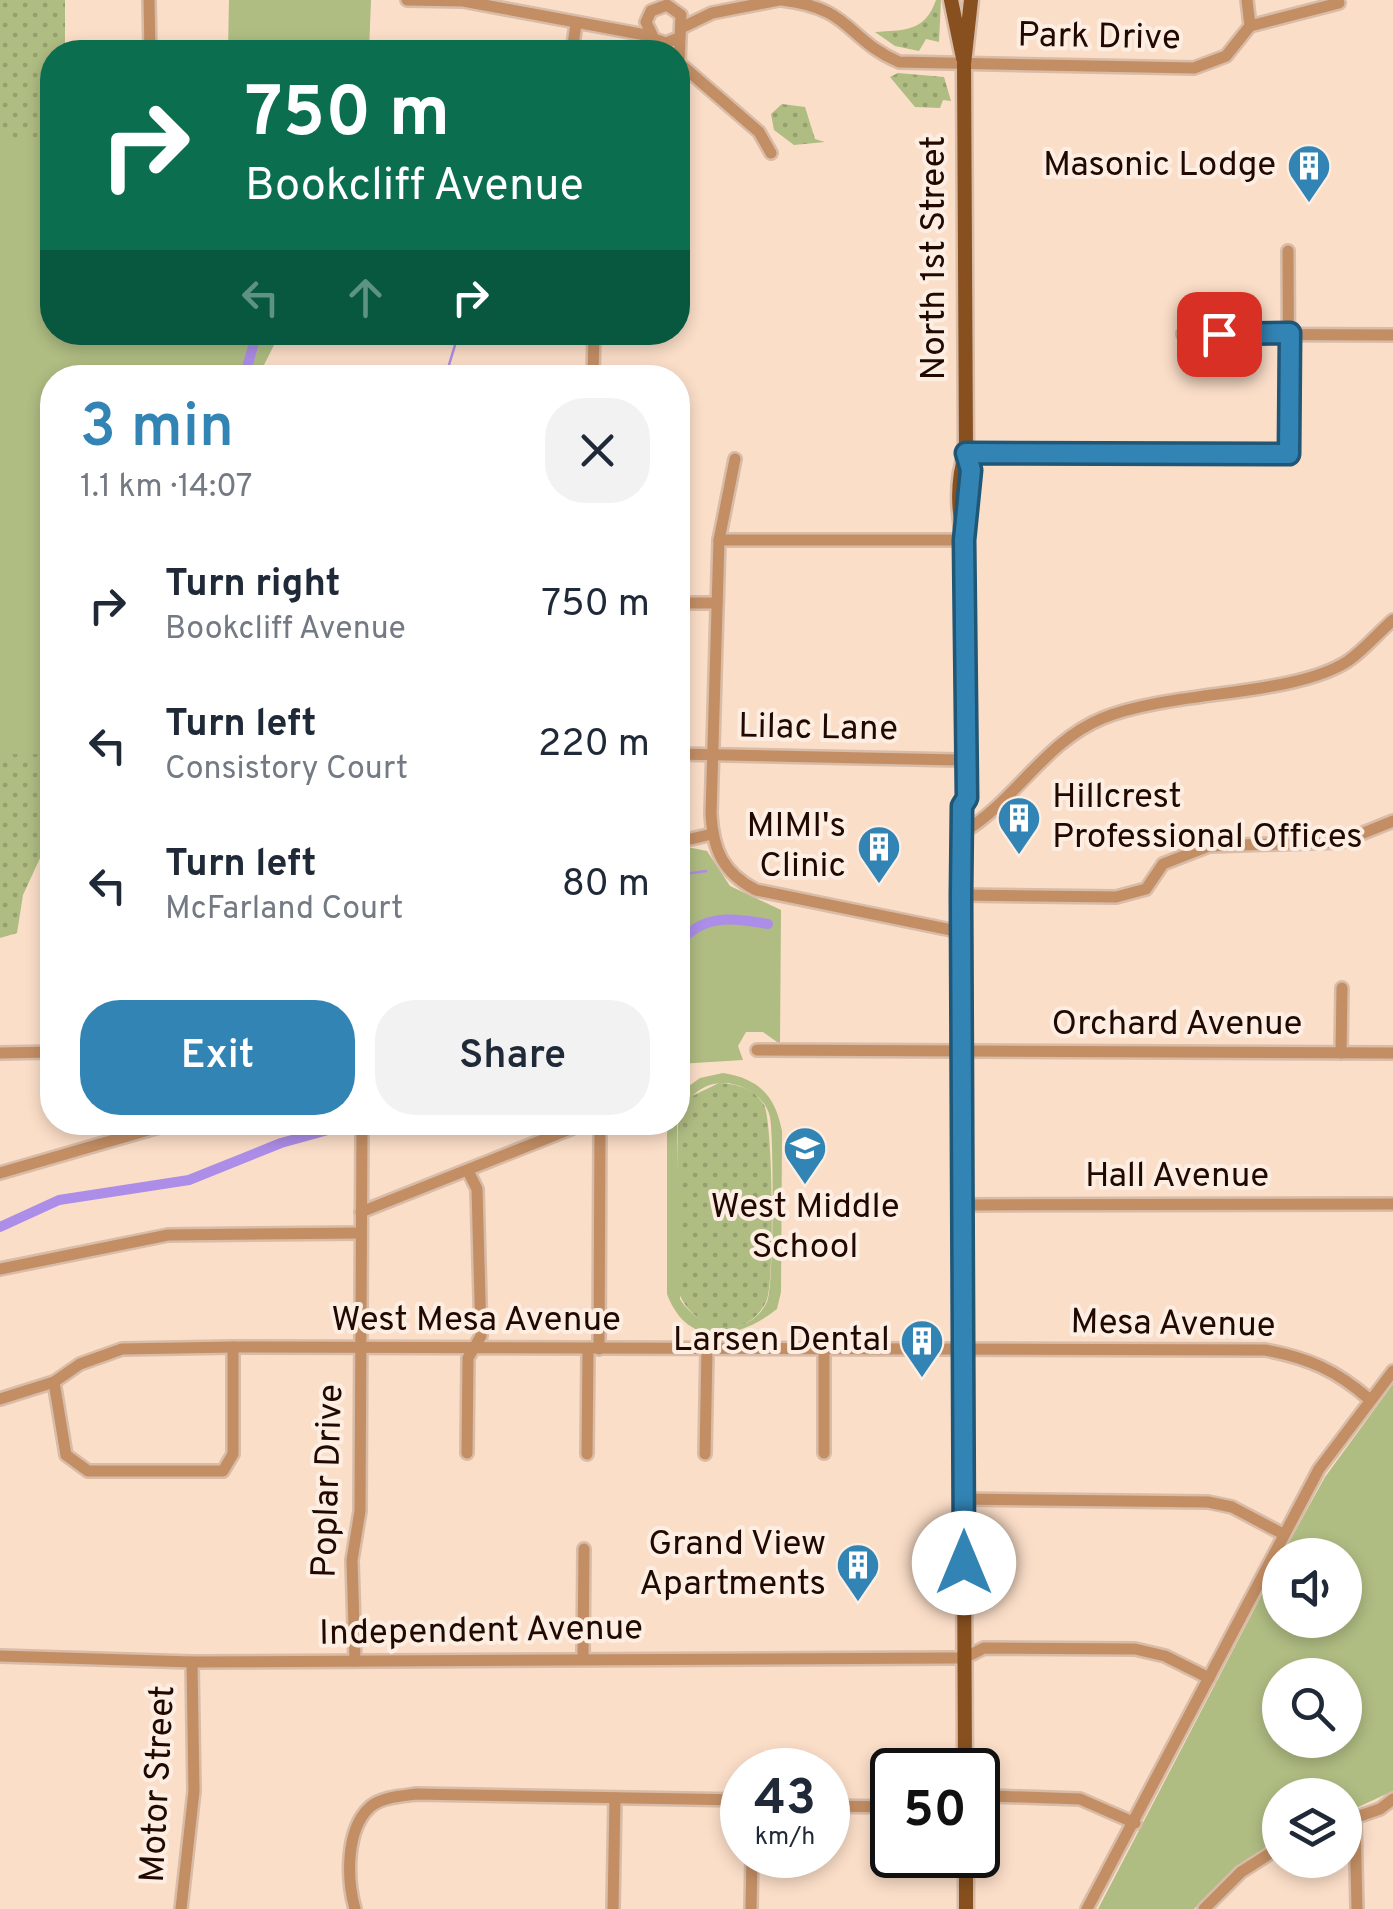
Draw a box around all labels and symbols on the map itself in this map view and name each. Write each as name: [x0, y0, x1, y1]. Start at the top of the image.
street label: Park Drive: [1017, 15, 1181, 61]
street label: North 1st Street: [913, 135, 957, 381]
building icon: Masonic Lodge: [1286, 143, 1332, 204]
place label: Masonic Lodge: [1043, 144, 1276, 188]
pin: [1177, 292, 1262, 377]
street label: Lilac Lane: [738, 706, 898, 752]
place label: Hillcrest Professional Offices: [1052, 776, 1363, 860]
building icon: Hillcrest Professional Offices: [996, 795, 1042, 856]
place label: MIMI's Clinic: [746, 805, 846, 889]
building icon: MIMI's Clinic: [856, 824, 902, 885]
street label: Orchard Avenue: [1052, 1003, 1302, 1047]
school or university icon: West Middle School: [782, 1125, 828, 1186]
street label: Hall Avenue: [1085, 1155, 1269, 1199]
place label: West Middle School: [710, 1186, 900, 1270]
street label: West Mesa Avenue: [331, 1299, 621, 1343]
street label: Mesa Avenue: [1070, 1301, 1276, 1349]
building icon: Larsen Dental: [899, 1318, 945, 1379]
place label: Larsen Dental: [673, 1319, 890, 1363]
street label: Poplar Drive: [304, 1383, 354, 1579]
position arrow: [912, 1511, 1016, 1615]
place label: Grand View Apartments: [639, 1523, 826, 1607]
building icon: Grand View Apartments: [835, 1542, 881, 1603]
street label: Independent Avenue: [319, 1607, 643, 1657]
street label: Motor Street: [132, 1684, 186, 1884]
speed limit sign: 50: [870, 1748, 1000, 1878]

